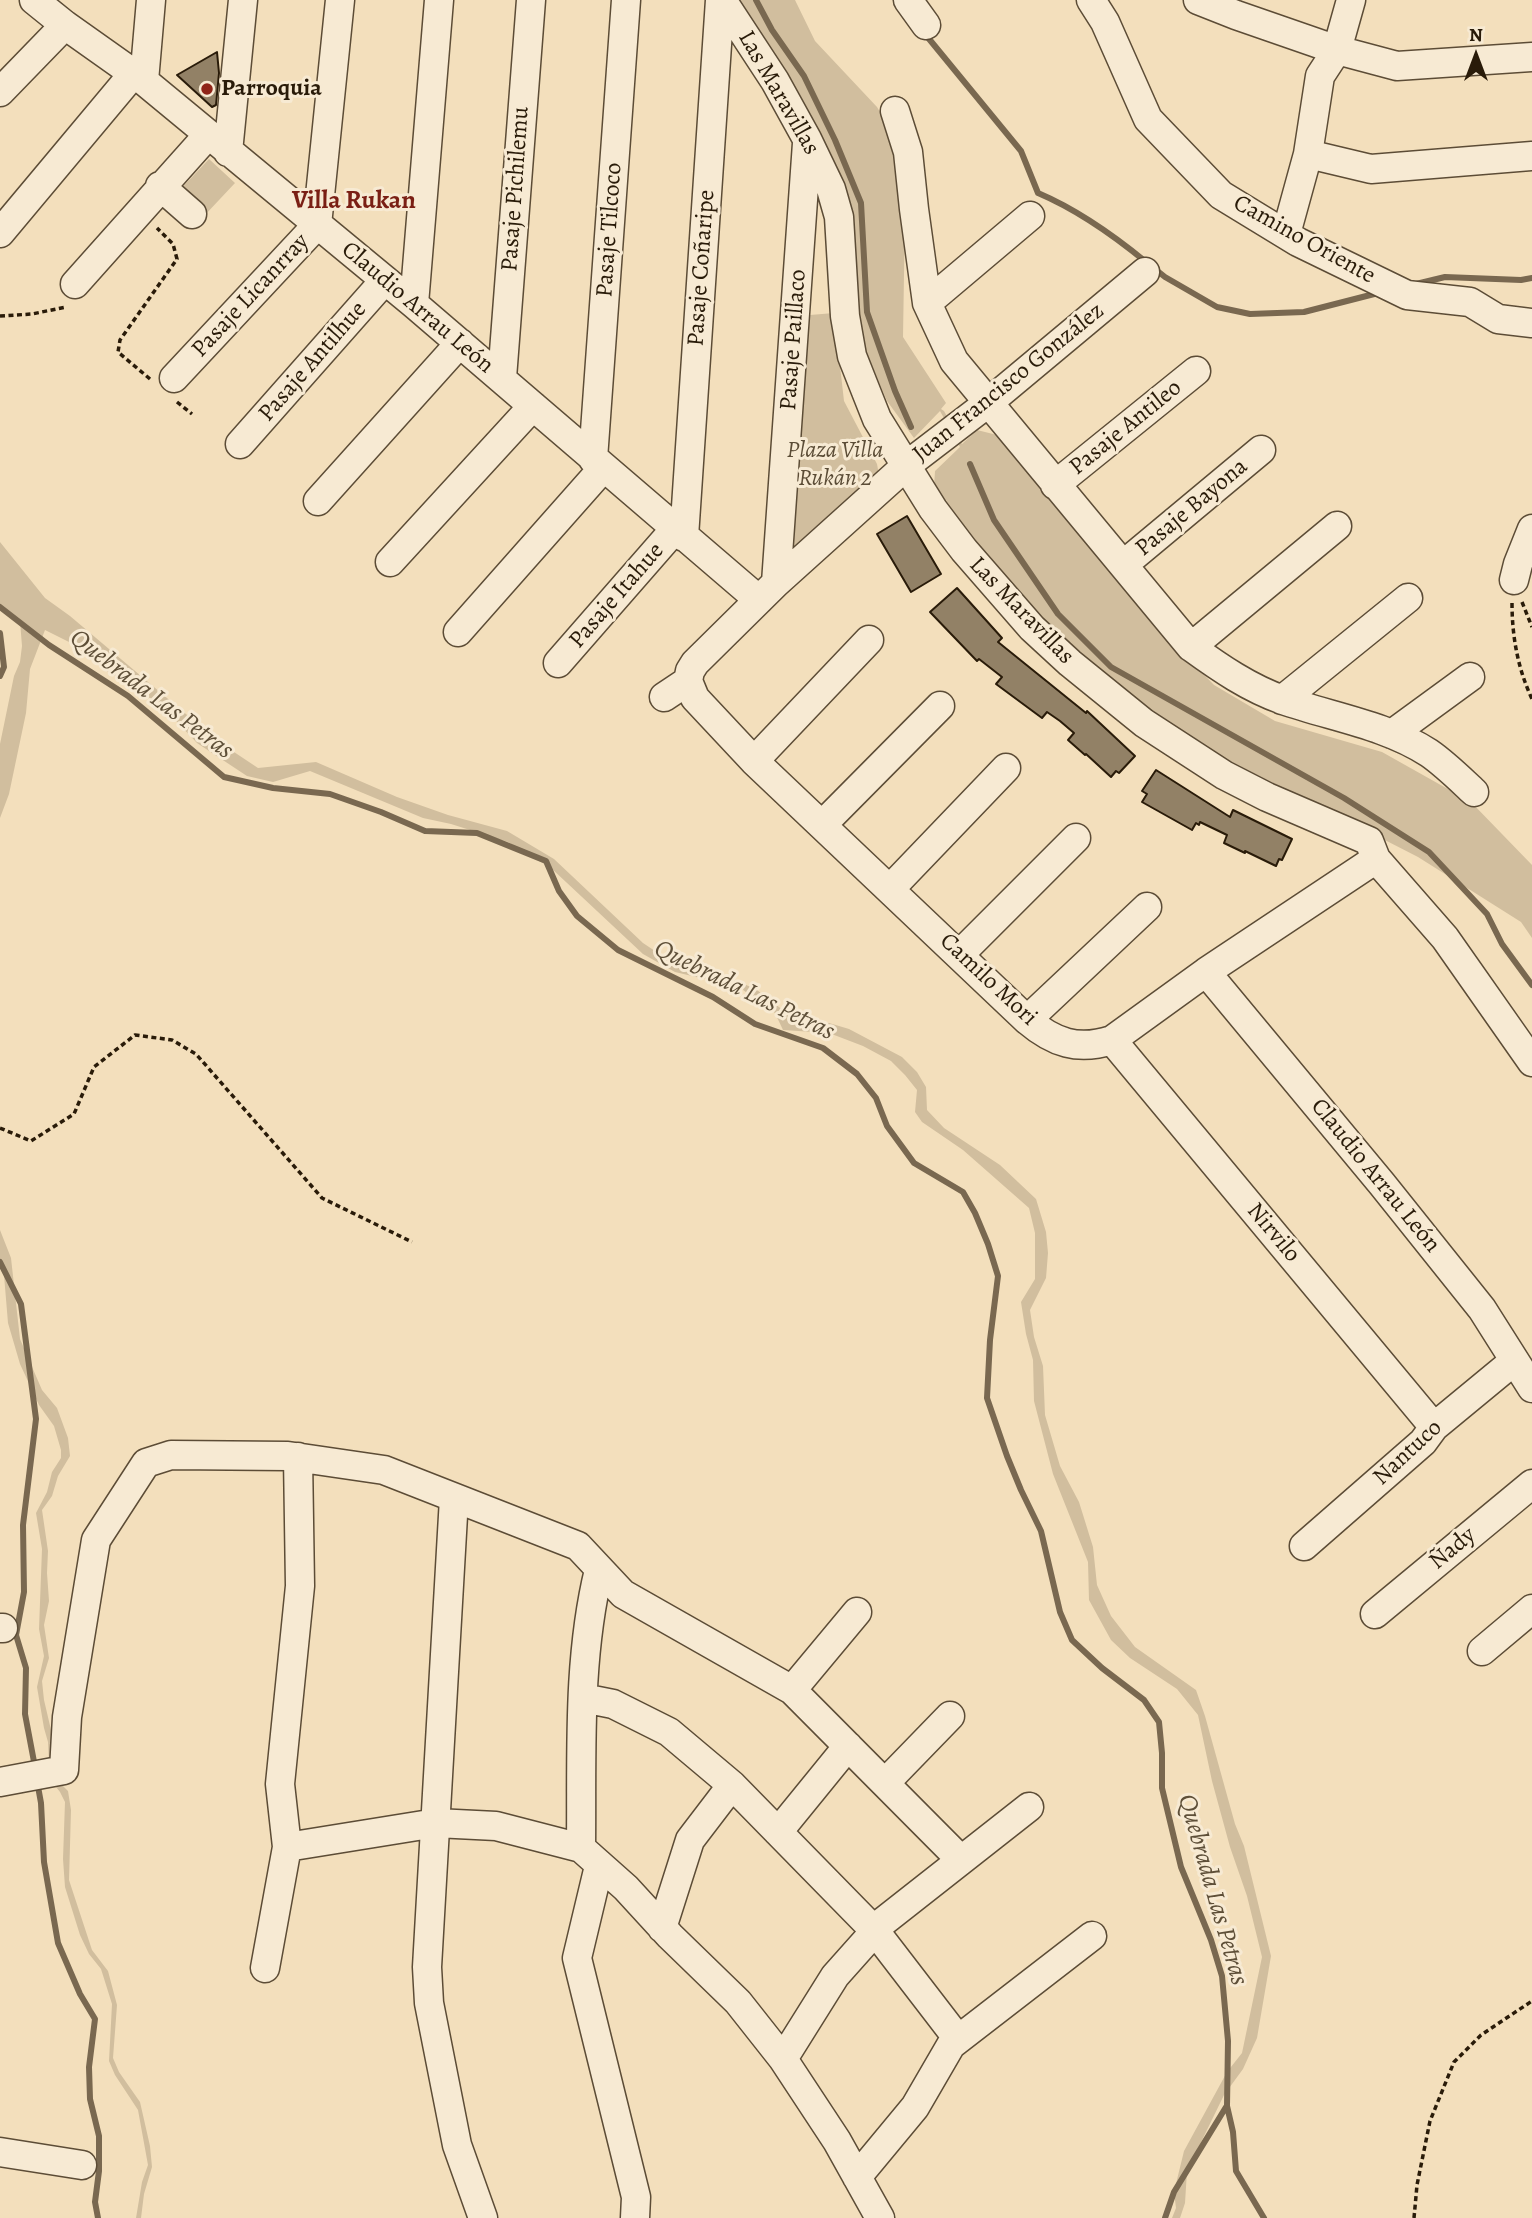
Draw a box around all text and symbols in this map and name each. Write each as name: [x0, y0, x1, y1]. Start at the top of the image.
north arrow: [1441, 21, 1511, 91]
text: N: [1469, 22, 1483, 48]
street label: Las Maravillas: [731, 26, 825, 160]
place label: Parroquia: [221, 75, 322, 103]
marker: Parroquia: [199, 81, 215, 97]
street label: Pasaje Pichilemu: [496, 106, 536, 272]
street label: Pasaje Tilcoco: [591, 162, 629, 298]
district label: Villa Rukan: [292, 186, 416, 218]
street label: Pasaje Coñaripe: [682, 189, 722, 347]
street label: Camino Oriente: [1228, 189, 1380, 291]
street label: Pasaje Licanrray: [186, 228, 316, 364]
street label: Claudio Arrau León: [335, 236, 499, 380]
street label: Pasaje Paillaco: [775, 268, 813, 412]
street label: Pasaje Antilhue: [253, 296, 373, 428]
street label: Juan Francisco González: [907, 297, 1111, 469]
street label: Pasaje Antileo: [1064, 374, 1188, 482]
park label: Plaza Villa Rukán 2: [787, 437, 883, 493]
street label: Pasaje Bayona: [1130, 453, 1254, 563]
street label: Pasaje Itahue: [563, 537, 671, 655]
street label: Las Maravillas: [962, 551, 1080, 671]
water label: Quebrada Las Petras: [63, 623, 239, 767]
street label: Camilo Mori: [933, 927, 1043, 1033]
water label: Quebrada Las Petras: [649, 934, 839, 1048]
street label: Claudio Arrau León: [1304, 1093, 1446, 1259]
street label: Nirvilo: [1240, 1197, 1306, 1269]
street label: Nantuco: [1368, 1414, 1448, 1492]
street label: Ñady: [1424, 1521, 1482, 1577]
water label: Quebrada Las Petras: [1170, 1791, 1254, 1989]

